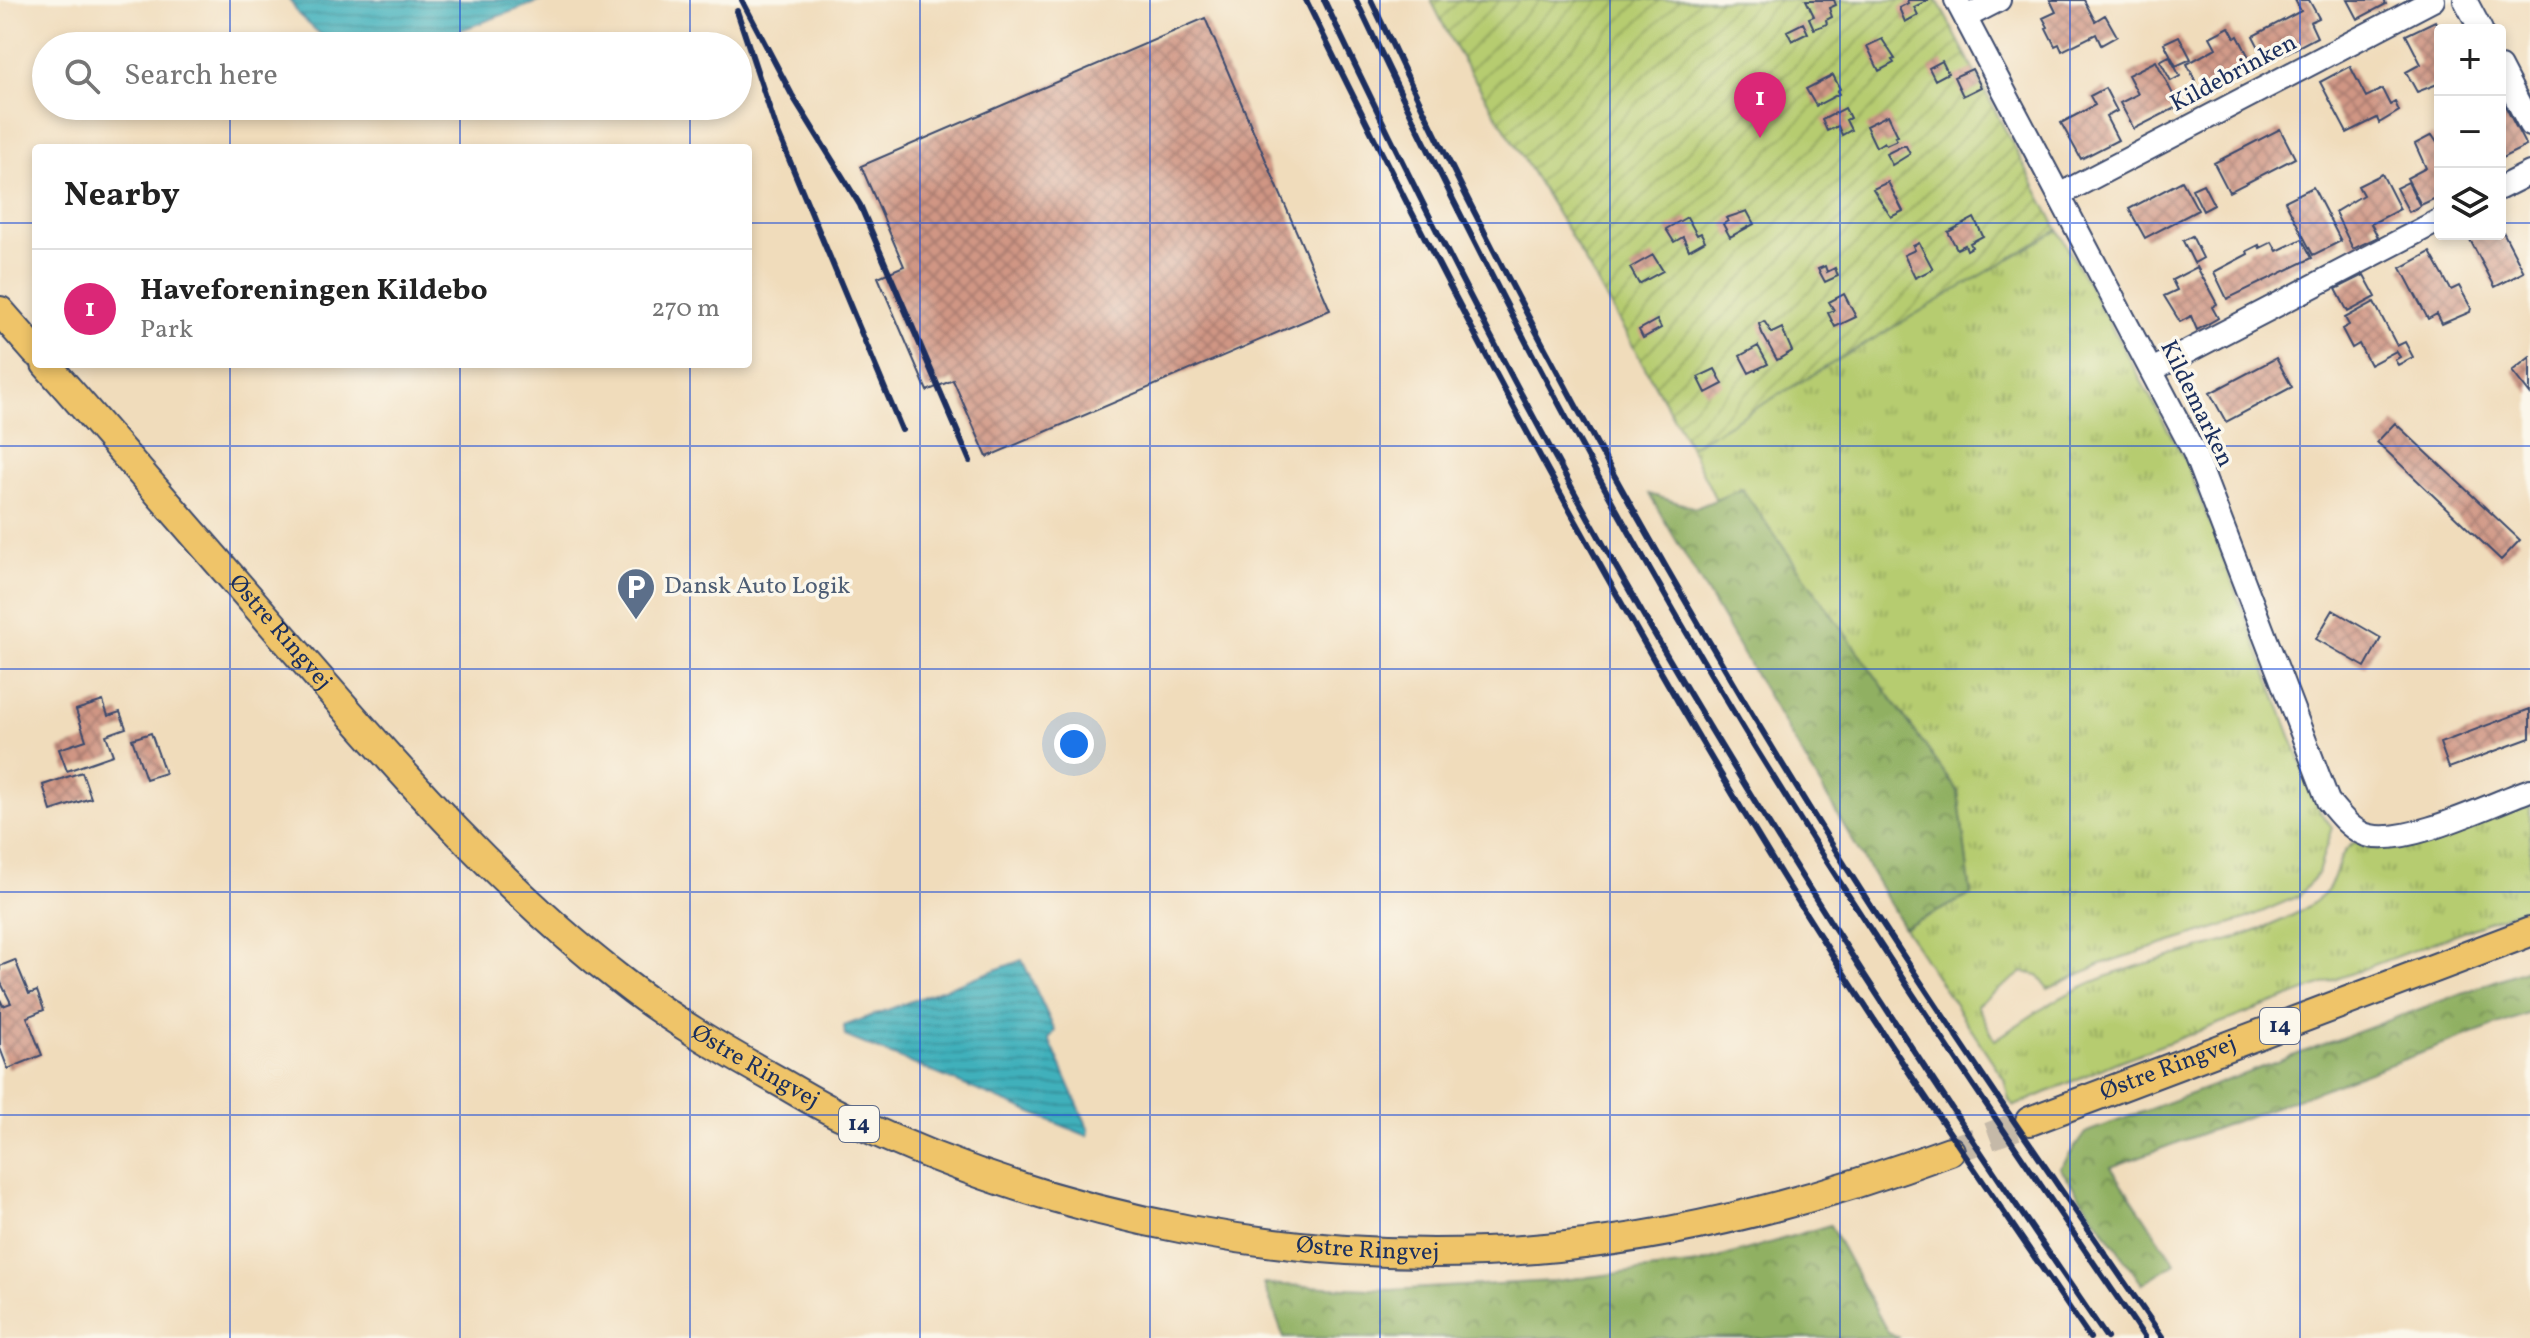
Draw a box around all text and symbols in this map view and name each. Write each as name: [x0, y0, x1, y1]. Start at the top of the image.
map controls: [2434, 24, 2506, 240]
button: +: [2434, 24, 2506, 96]
street label: Kildebrinken: [2165, 26, 2303, 122]
search box: [32, 32, 752, 120]
icon: search: [60, 54, 104, 98]
text: Search here: [124, 55, 278, 97]
pin: 1: [1734, 72, 1786, 138]
button: −: [2434, 96, 2506, 168]
button: layers: [2434, 168, 2506, 240]
text: Nearby: [64, 173, 180, 220]
text: Haveforeningen Kildebo: [140, 270, 488, 312]
text: 1: [85, 291, 95, 327]
text: 270 m: [651, 291, 720, 327]
text: Park: [140, 312, 193, 348]
street label: Kildemarken: [2151, 335, 2241, 473]
parking icon: Dansk Auto Logik: [615, 566, 657, 621]
street label: Østre Ringvej: [220, 567, 339, 698]
place label: Dansk Auto Logik: [664, 570, 850, 604]
your location: [1054, 724, 1094, 764]
road number: 14: [2260, 1008, 2300, 1044]
street label: Østre Ringvej: [684, 1017, 825, 1118]
street label: Østre Ringvej: [2095, 1027, 2242, 1110]
road number: 14: [839, 1106, 879, 1142]
street label: Østre Ringvej: [1294, 1229, 1439, 1270]

